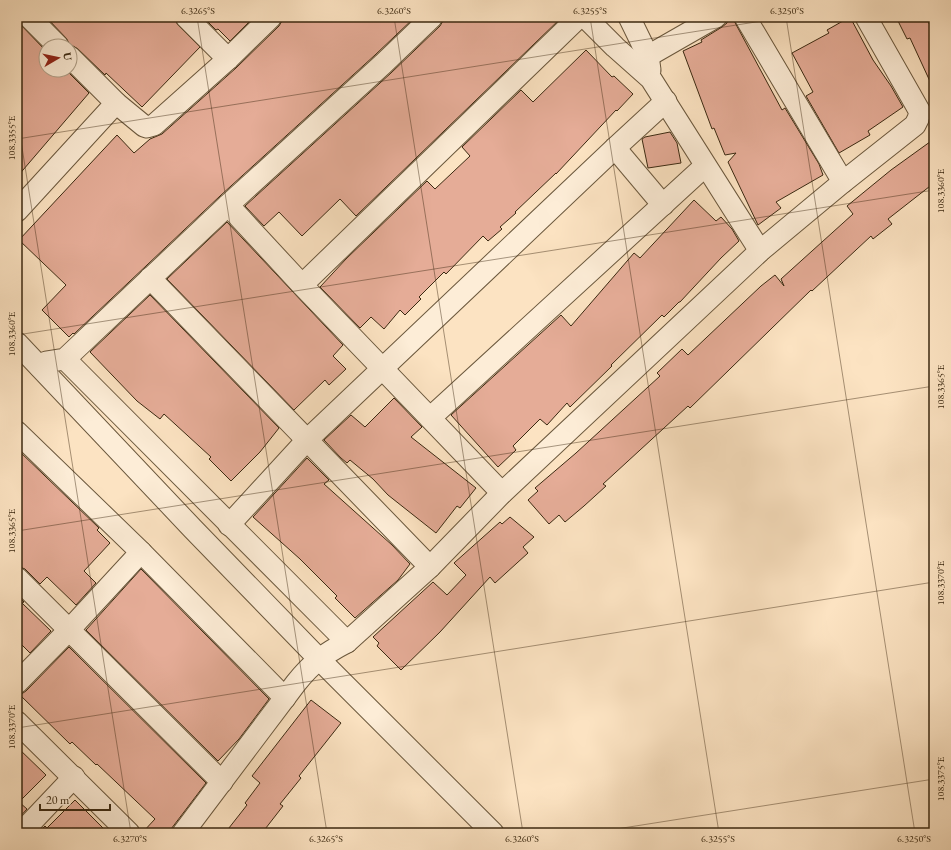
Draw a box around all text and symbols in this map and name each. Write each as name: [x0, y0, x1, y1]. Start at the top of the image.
text: 6.3265°S: [181, 4, 215, 17]
text: 6.3260°S: [377, 4, 411, 17]
text: 6.3255°S: [573, 4, 607, 17]
text: 6.3250°S: [770, 4, 804, 17]
north arrow: [38, 38, 78, 78]
text: U: [60, 51, 76, 62]
text: 108.3355°E: [5, 115, 18, 160]
text: 108.3360°E: [934, 168, 947, 213]
text: 108.3360°E: [5, 311, 18, 356]
text: 108.3365°E: [934, 364, 947, 409]
text: 108.3365°E: [5, 508, 18, 553]
text: 108.3370°E: [934, 560, 947, 605]
text: 108.3370°E: [5, 704, 18, 749]
text: 108.3375°E: [934, 756, 947, 801]
scale bar: [40, 786, 110, 812]
text: 20 m: [46, 792, 70, 808]
text: 6.3270°S: [113, 832, 147, 845]
text: 6.3265°S: [309, 832, 343, 845]
text: 6.3260°S: [505, 832, 539, 845]
text: 6.3255°S: [701, 832, 735, 845]
text: 6.3250°S: [897, 832, 931, 845]

